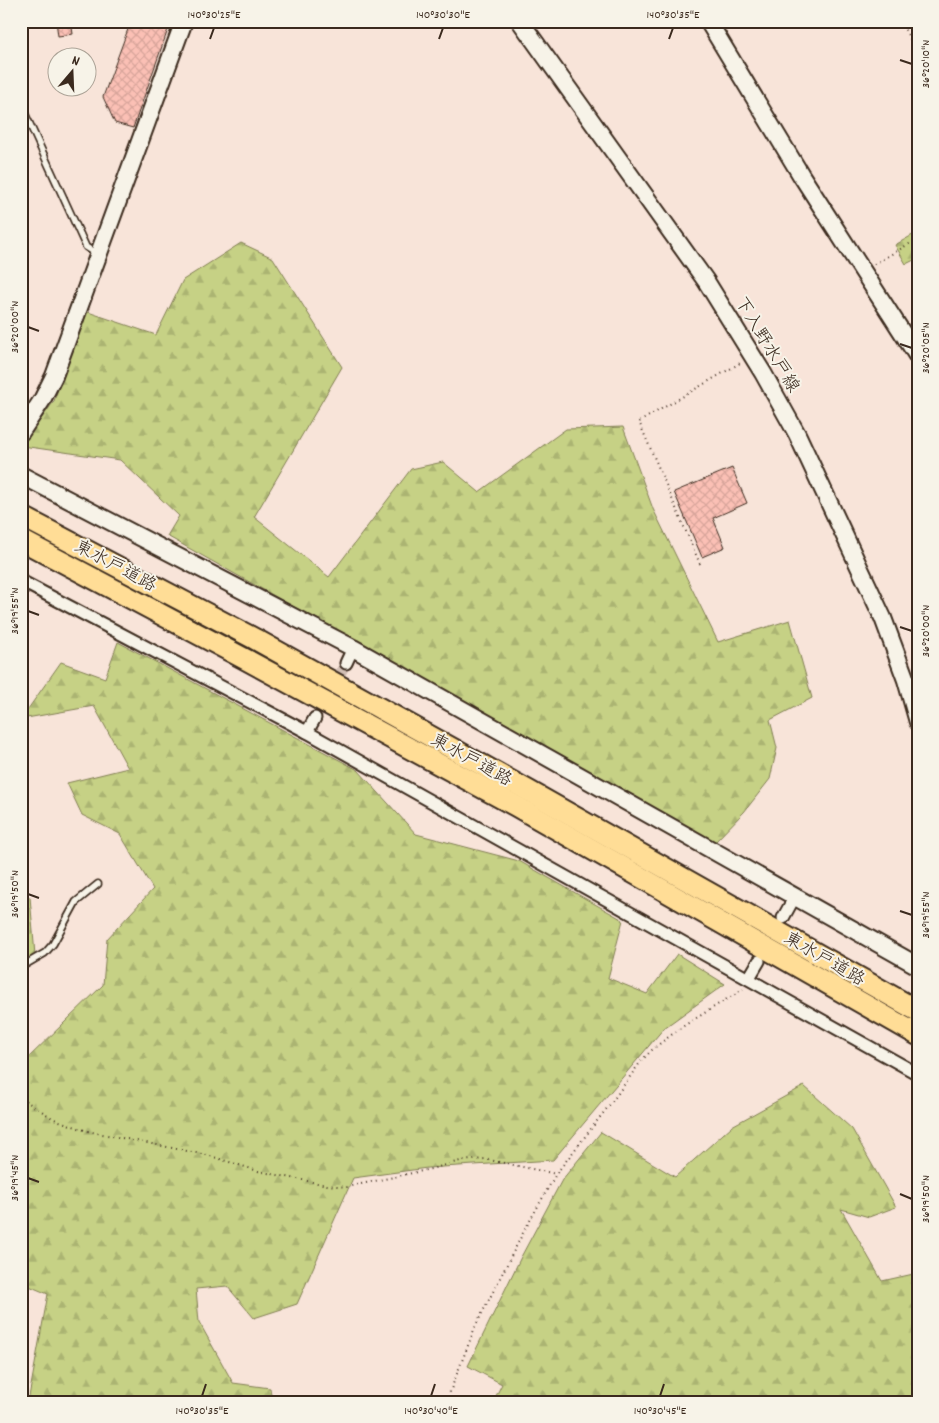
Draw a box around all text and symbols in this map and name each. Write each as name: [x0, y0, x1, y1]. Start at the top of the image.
text: 140°30'25"E: [188, 7, 241, 24]
text: 140°30'30"E: [416, 7, 470, 24]
text: 140°30'35"E: [647, 7, 700, 24]
text: 36°20'10"N: [918, 40, 935, 88]
north arrow: [48, 48, 98, 98]
text: N: [69, 51, 82, 72]
street label: 下入野水戸線: [727, 293, 804, 398]
text: 36°20'00"N: [7, 301, 24, 353]
text: 36°20'05"N: [918, 322, 935, 374]
street label: 東水戸道路: [69, 535, 160, 599]
text: 36°19'55"N: [7, 588, 24, 634]
text: 36°20'00"N: [918, 605, 935, 657]
street label: 東水戸道路: [425, 728, 516, 794]
text: 36°19'50"N: [7, 870, 24, 918]
text: 36°19'55"N: [918, 892, 935, 938]
street label: 東水戸道路: [779, 927, 869, 993]
text: 36°19'45"N: [7, 1155, 24, 1201]
text: 36°19'50"N: [918, 1175, 935, 1223]
text: 140°30'35"E: [176, 1403, 229, 1420]
text: 140°30'40"E: [404, 1403, 458, 1420]
text: 140°30'45"E: [634, 1403, 687, 1420]

